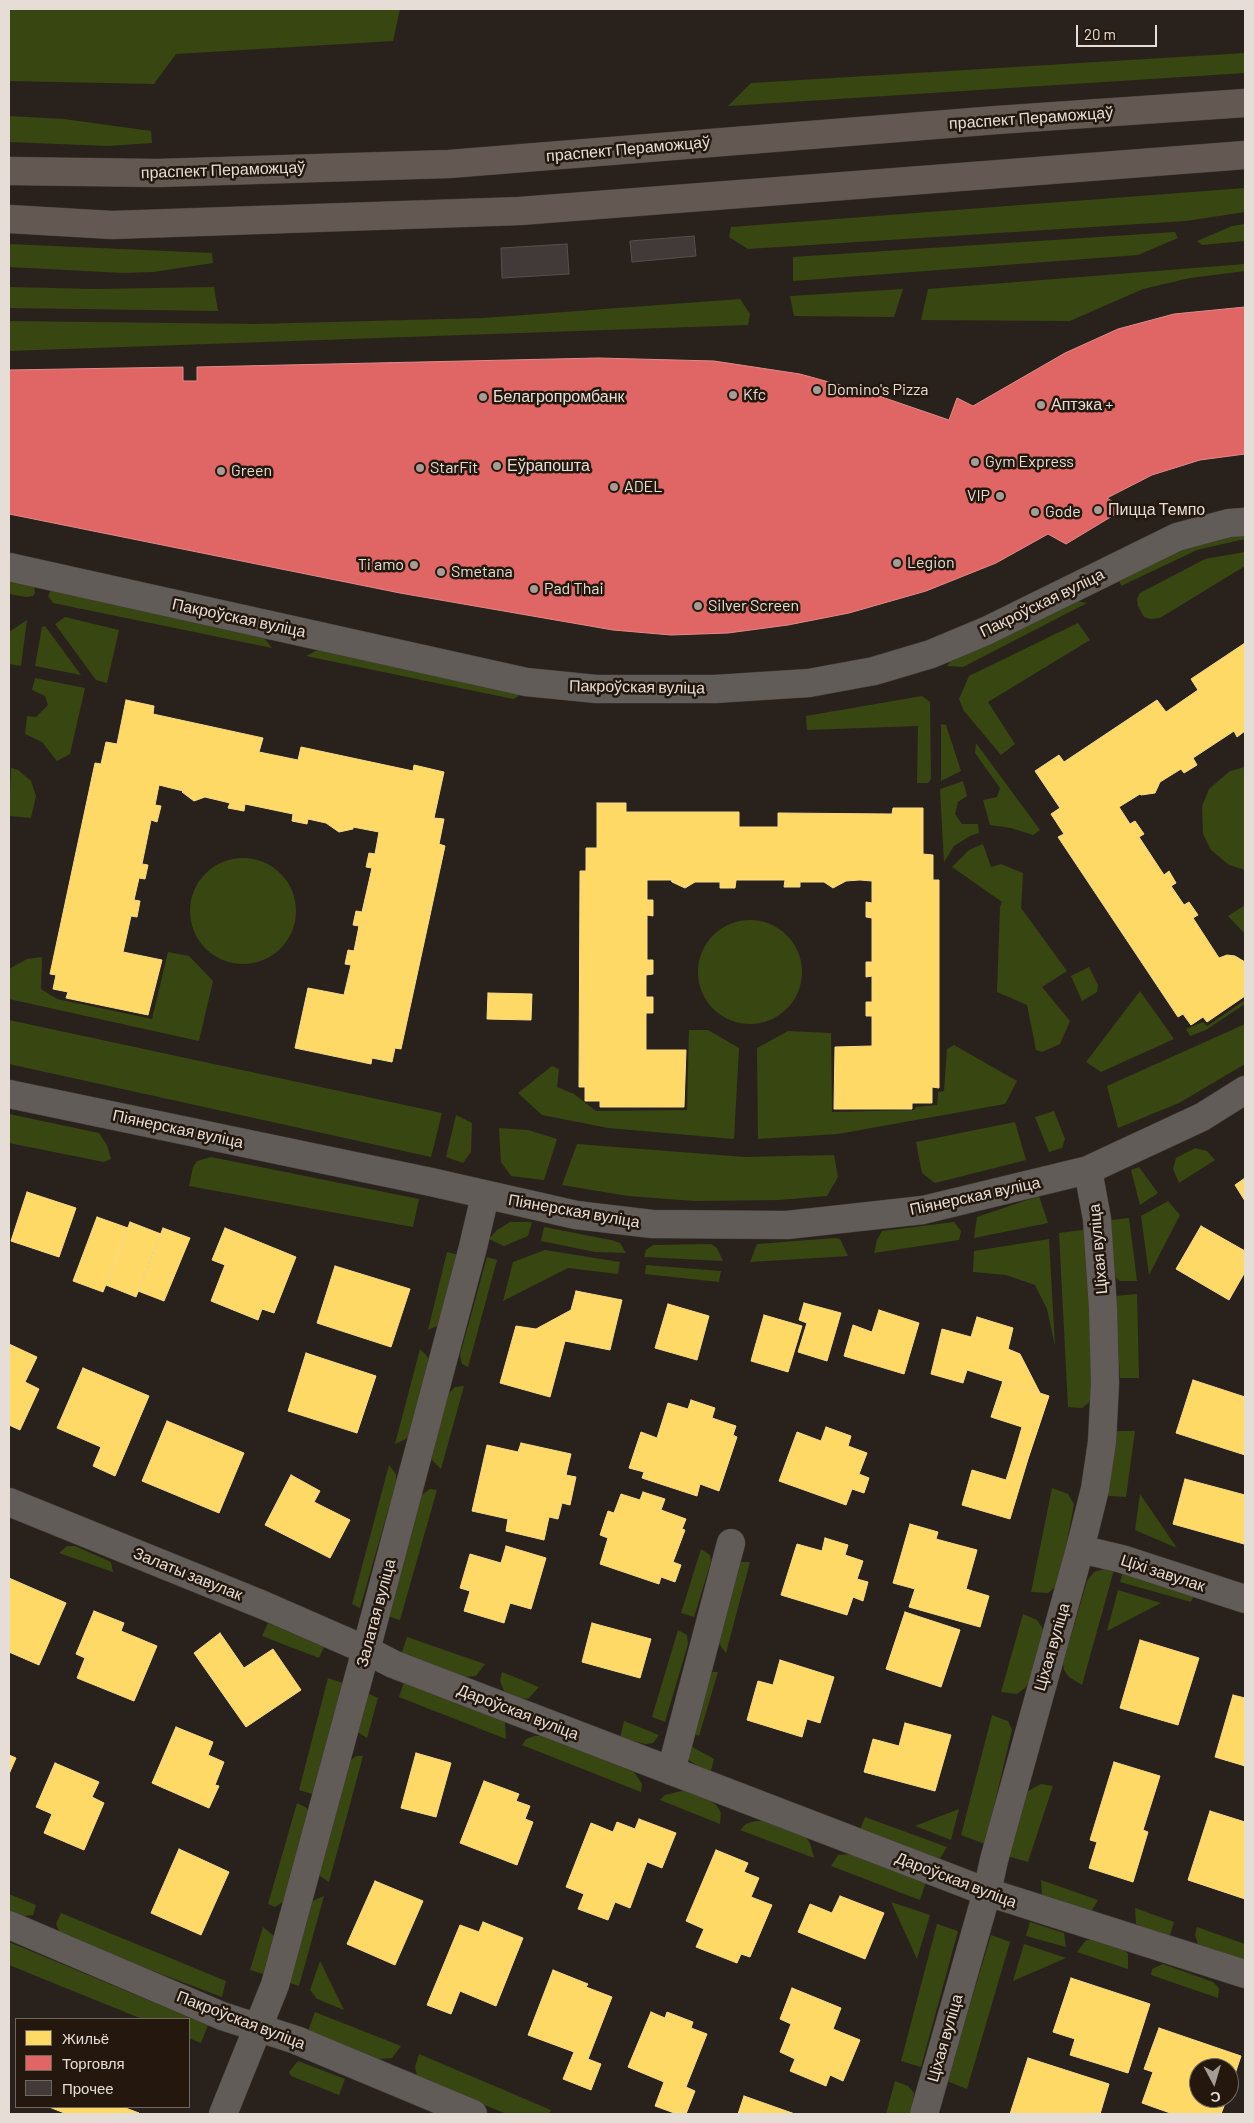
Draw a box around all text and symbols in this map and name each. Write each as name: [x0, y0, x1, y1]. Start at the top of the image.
scale bar: [1079, 15, 1160, 47]
text: 20 m: [1084, 25, 1116, 43]
street label: праспект Пераможцаў: [948, 103, 1114, 133]
street label: праспект Пераможцаў: [545, 132, 711, 166]
street label: праспект Пераможцаў: [141, 158, 305, 182]
place label: Domino's Pizza: [827, 380, 929, 400]
marker: Domino's Pizza: [811, 384, 823, 396]
place label: Kfc: [743, 385, 766, 405]
place label: Белагропромбанк: [493, 387, 625, 407]
marker: Kfc: [727, 389, 739, 401]
marker: Белагропромбанк: [477, 391, 489, 403]
place label: Аптэка +: [1051, 395, 1113, 415]
marker: Аптэка +: [1035, 399, 1047, 411]
place label: Gym Express: [985, 452, 1074, 472]
place label: Еўрапошта: [507, 456, 590, 476]
marker: Gym Express: [969, 456, 981, 468]
place label: StarFit: [430, 458, 478, 478]
marker: Еўрапошта: [491, 460, 503, 472]
place label: Green: [231, 461, 272, 481]
marker: StarFit: [414, 462, 426, 474]
marker: Green: [215, 465, 227, 477]
place label: ADEL: [624, 477, 662, 497]
marker: ADEL: [608, 481, 620, 493]
place label: VIP: [967, 486, 990, 506]
marker: VIP: [994, 490, 1006, 502]
place label: Пицца Темпо: [1108, 500, 1205, 520]
place label: Gode: [1045, 502, 1081, 522]
marker: Пицца Темпо: [1092, 504, 1104, 516]
marker: Gode: [1029, 506, 1041, 518]
place label: Legion: [907, 553, 955, 573]
place label: Ti amo: [358, 555, 404, 575]
marker: Legion: [891, 557, 903, 569]
marker: Ti amo: [408, 559, 420, 571]
place label: Smetana: [451, 562, 513, 582]
street label: Пакроўская вуліца: [977, 565, 1107, 641]
marker: Smetana: [435, 566, 447, 578]
place label: Pad Thai: [544, 579, 604, 599]
marker: Pad Thai: [528, 583, 540, 595]
street label: Пакроўская вуліца: [170, 594, 308, 642]
place label: Silver Screen: [708, 596, 799, 616]
marker: Silver Screen: [692, 600, 704, 612]
street label: Пакроўская вуліца: [569, 676, 705, 698]
street label: Піянерская вуліца: [111, 1106, 245, 1152]
street label: Піянерская вуліца: [908, 1173, 1042, 1219]
street label: Піянерская вуліца: [507, 1190, 641, 1232]
street label: Ціхая вуліца: [1084, 1203, 1112, 1295]
street label: Залаты завулак: [131, 1543, 245, 1605]
street label: Ціхі завулак: [1118, 1550, 1208, 1596]
street label: Залатая вуліца: [352, 1557, 400, 1669]
street label: Ціхая вуліца: [1030, 1601, 1074, 1693]
street label: Дароўская вуліца: [455, 1680, 581, 1744]
street label: Дароўская вуліца: [893, 1848, 1019, 1912]
street label: Пакроўская вуліца: [174, 1987, 308, 2053]
street label: Ціхая вуліца: [923, 1992, 967, 2084]
legend: [15, 2018, 190, 2108]
text: Жильё: [62, 2029, 109, 2047]
text: Торговля: [62, 2054, 125, 2072]
north arrow: [1189, 2058, 1239, 2108]
text: Прочее: [62, 2079, 114, 2097]
text: С: [1210, 2088, 1221, 2106]

